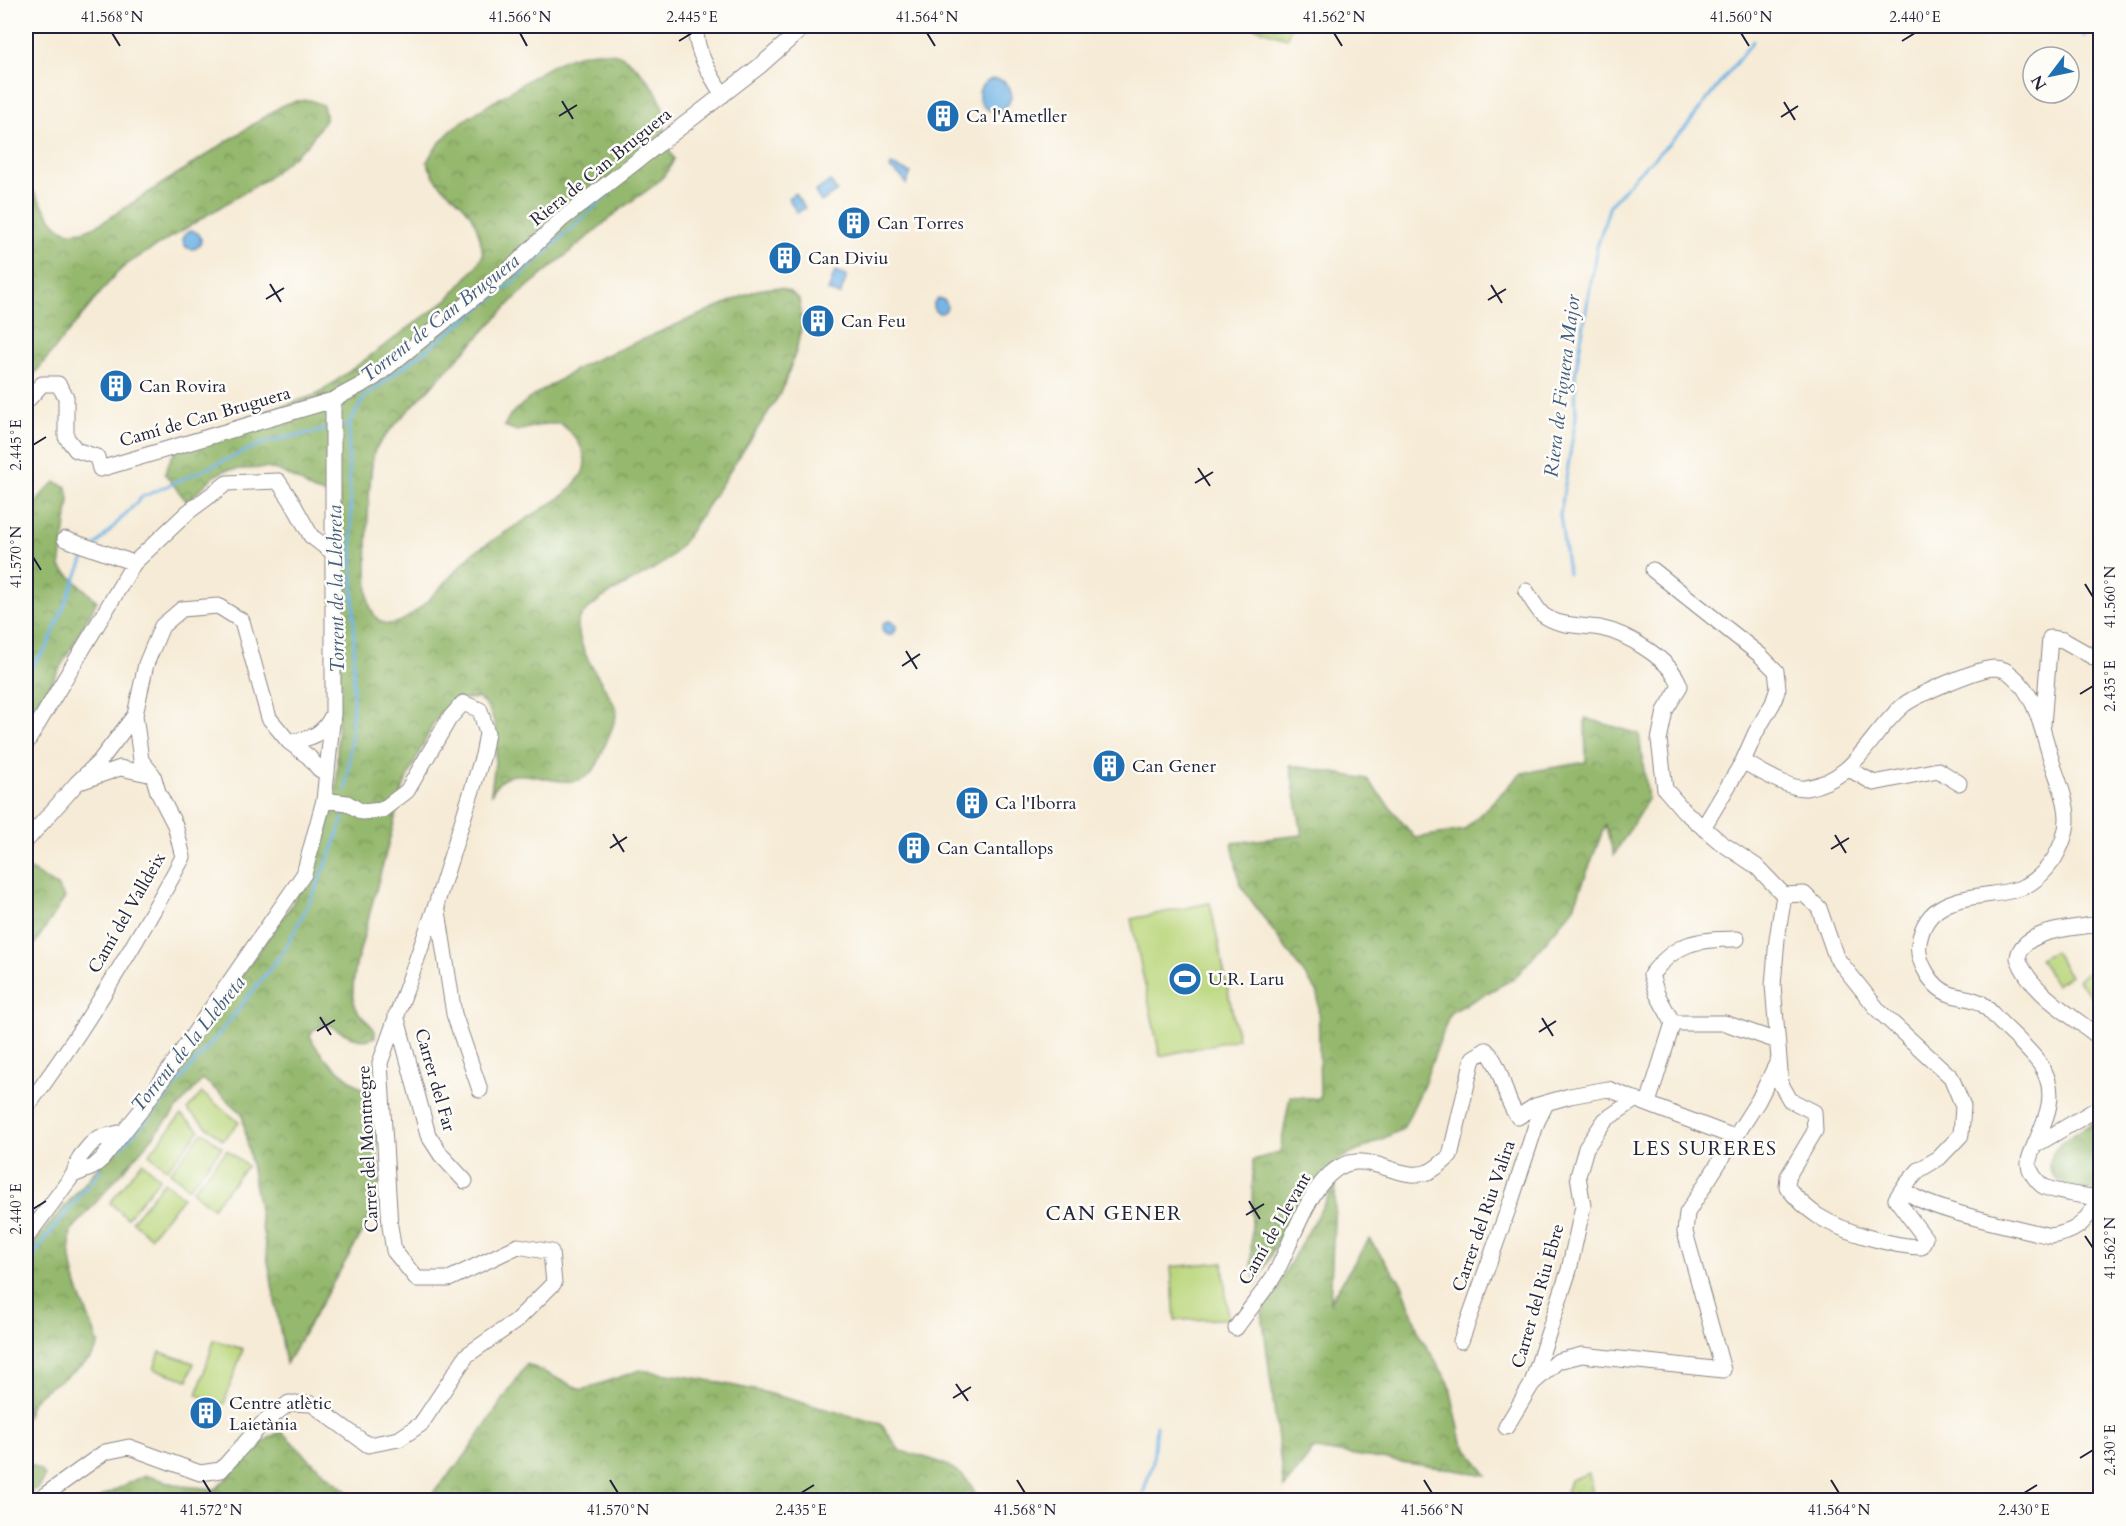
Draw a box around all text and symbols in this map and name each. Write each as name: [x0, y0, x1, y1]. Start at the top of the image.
text: 41.568°N: [81, 7, 144, 27]
text: 41.566°N: [489, 7, 552, 27]
text: 2.445°E: [666, 7, 718, 27]
text: 41.564°N: [896, 7, 959, 27]
text: 41.562°N: [1303, 7, 1366, 27]
text: 41.560°N: [1710, 7, 1773, 27]
text: 2.440°E: [1889, 7, 1941, 27]
north arrow: [2021, 45, 2081, 105]
text: N: [2026, 71, 2052, 94]
building icon: Ca l'Ametller: [925, 98, 961, 134]
street label: Riera de Can Bruguera: [525, 102, 677, 232]
place label: Ca l'Ametller: [966, 104, 1067, 129]
building icon: Can Torres: [836, 205, 872, 241]
place label: Can Torres: [877, 211, 964, 236]
building icon: Can Diviu: [767, 240, 803, 276]
place label: Can Diviu: [808, 246, 888, 271]
water label: Torrent de Can Bruguera: [355, 248, 525, 388]
water label: Riera de Figuera Major: [1537, 292, 1587, 479]
building icon: Can Feu: [800, 303, 836, 339]
place label: Can Feu: [841, 309, 906, 334]
building icon: Can Rovira: [98, 368, 134, 404]
place label: Can Rovira: [139, 374, 227, 399]
street label: Camí de Can Bruguera: [116, 381, 294, 453]
text: 2.445°E: [6, 419, 26, 471]
water label: Torrent de la Llebreta: [321, 505, 351, 673]
text: 41.570°N: [6, 525, 26, 588]
text: 41.560°N: [2100, 565, 2120, 628]
text: 2.435°E: [2100, 660, 2120, 712]
building icon: Can Gener: [1091, 748, 1127, 784]
place label: Can Gener: [1132, 754, 1216, 779]
building icon: Ca l'Iborra: [954, 785, 990, 821]
place label: Ca l'Iborra: [995, 791, 1077, 816]
building icon: Can Cantallops: [896, 830, 932, 866]
place label: Can Cantallops: [937, 836, 1053, 861]
street label: Camí del Valldeix: [82, 848, 172, 978]
sports icon: U.R. Laru: [1167, 961, 1203, 997]
place label: U.R. Laru: [1208, 967, 1284, 992]
water label: Torrent de la Llebreta: [125, 970, 251, 1118]
street label: Carrer del Far: [408, 1026, 462, 1135]
street label: Carrer del Montnegre: [351, 1065, 385, 1233]
district label: LES SURERES: [1632, 1135, 1778, 1162]
street label: Carrer del Riu Valira: [1446, 1137, 1522, 1295]
street label: Camí de Llevant: [1233, 1168, 1317, 1290]
text: 2.440°E: [6, 1183, 26, 1235]
district label: CAN GENER: [1046, 1200, 1182, 1227]
text: 41.562°N: [2100, 1216, 2120, 1279]
street label: Carrer del Riu Ebre: [1505, 1221, 1571, 1371]
place label: Centre atlètic Laietània: [229, 1391, 332, 1437]
building icon: Centre atlètic Laietània: [188, 1395, 224, 1431]
text: 2.430°E: [2100, 1424, 2120, 1476]
text: 41.572°N: [180, 1500, 243, 1520]
text: 41.570°N: [587, 1500, 650, 1520]
text: 2.435°E: [775, 1500, 827, 1520]
text: 41.568°N: [994, 1500, 1057, 1520]
text: 41.566°N: [1401, 1500, 1464, 1520]
text: 41.564°N: [1808, 1500, 1871, 1520]
text: 2.430°E: [1998, 1500, 2050, 1520]

